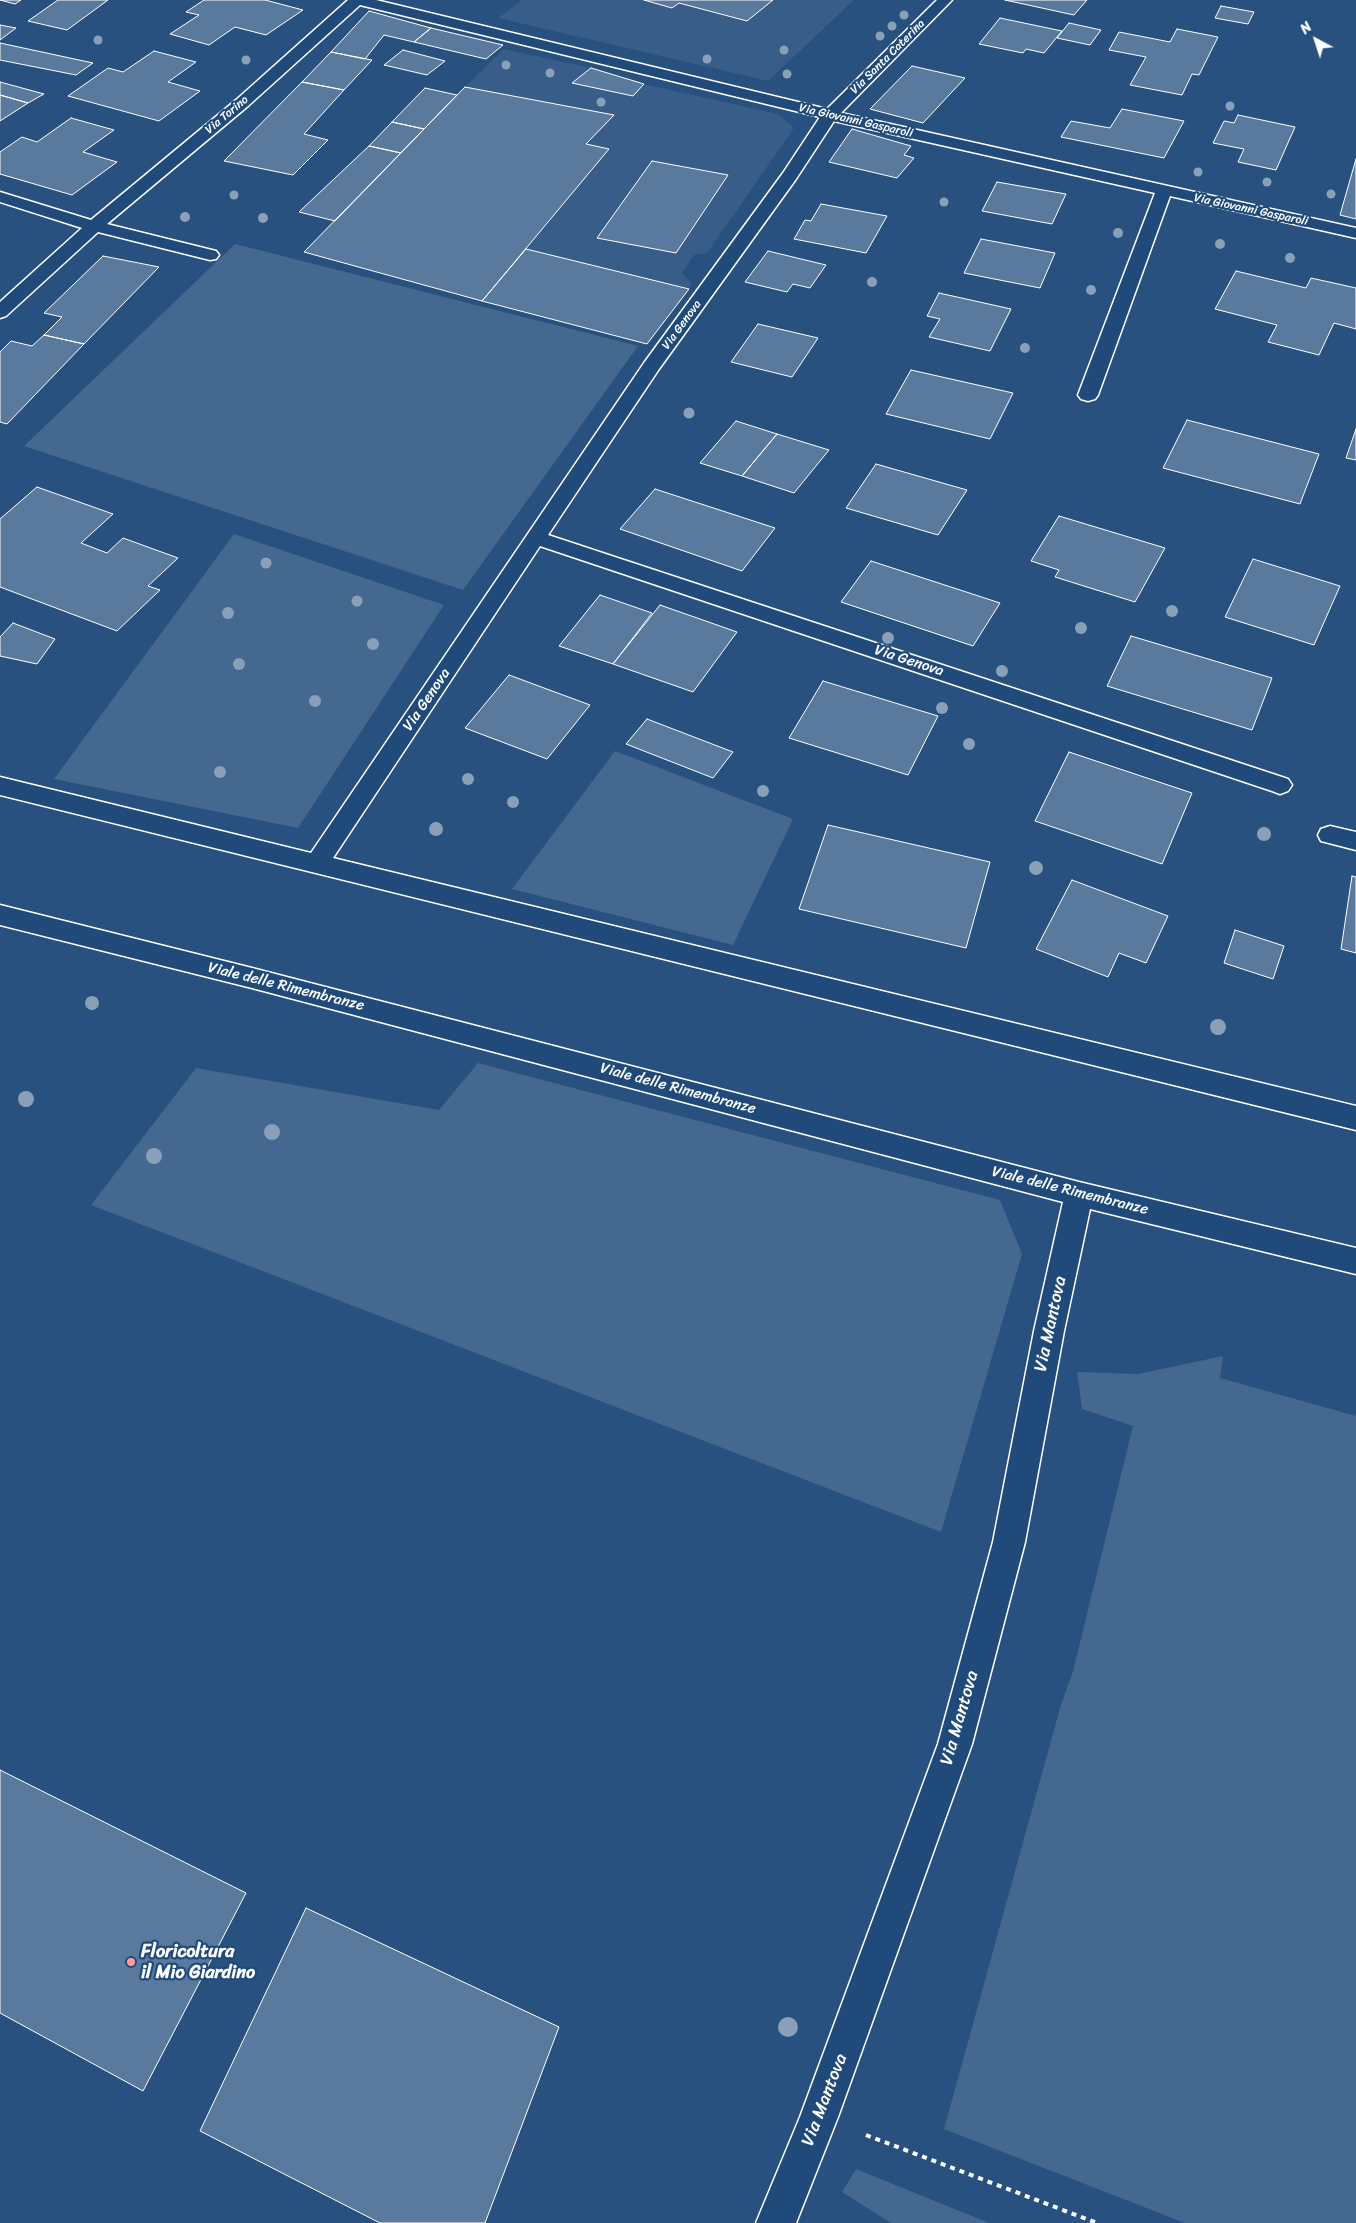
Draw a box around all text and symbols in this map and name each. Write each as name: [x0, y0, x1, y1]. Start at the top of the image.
north arrow: [1291, 15, 1341, 65]
text: N: [1294, 15, 1318, 41]
street label: Via Santa Caterina: [848, 17, 928, 97]
street label: Via Torino: [202, 93, 252, 137]
street label: Via Giovanni Gasparoli: [798, 101, 914, 141]
street label: Via Giovanni Gasparoli: [1193, 191, 1309, 229]
street label: Via Genova: [659, 298, 705, 352]
street label: Via Genova: [872, 641, 946, 681]
street label: Via Genova: [399, 665, 455, 735]
street label: Viale delle Rimembranze: [206, 959, 366, 1015]
street label: Viale delle Rimembranze: [598, 1060, 758, 1118]
street label: Viale delle Rimembranze: [990, 1163, 1150, 1219]
street label: Via Mantova: [1030, 1274, 1072, 1374]
street label: Via Mantova: [936, 1668, 984, 1768]
place label: Floricoltura il Mio Giardino: [141, 1941, 255, 1984]
marker: Floricoltura il Mio Giardino: [125, 1956, 137, 1968]
street label: Via Mantova: [797, 2051, 853, 2149]

